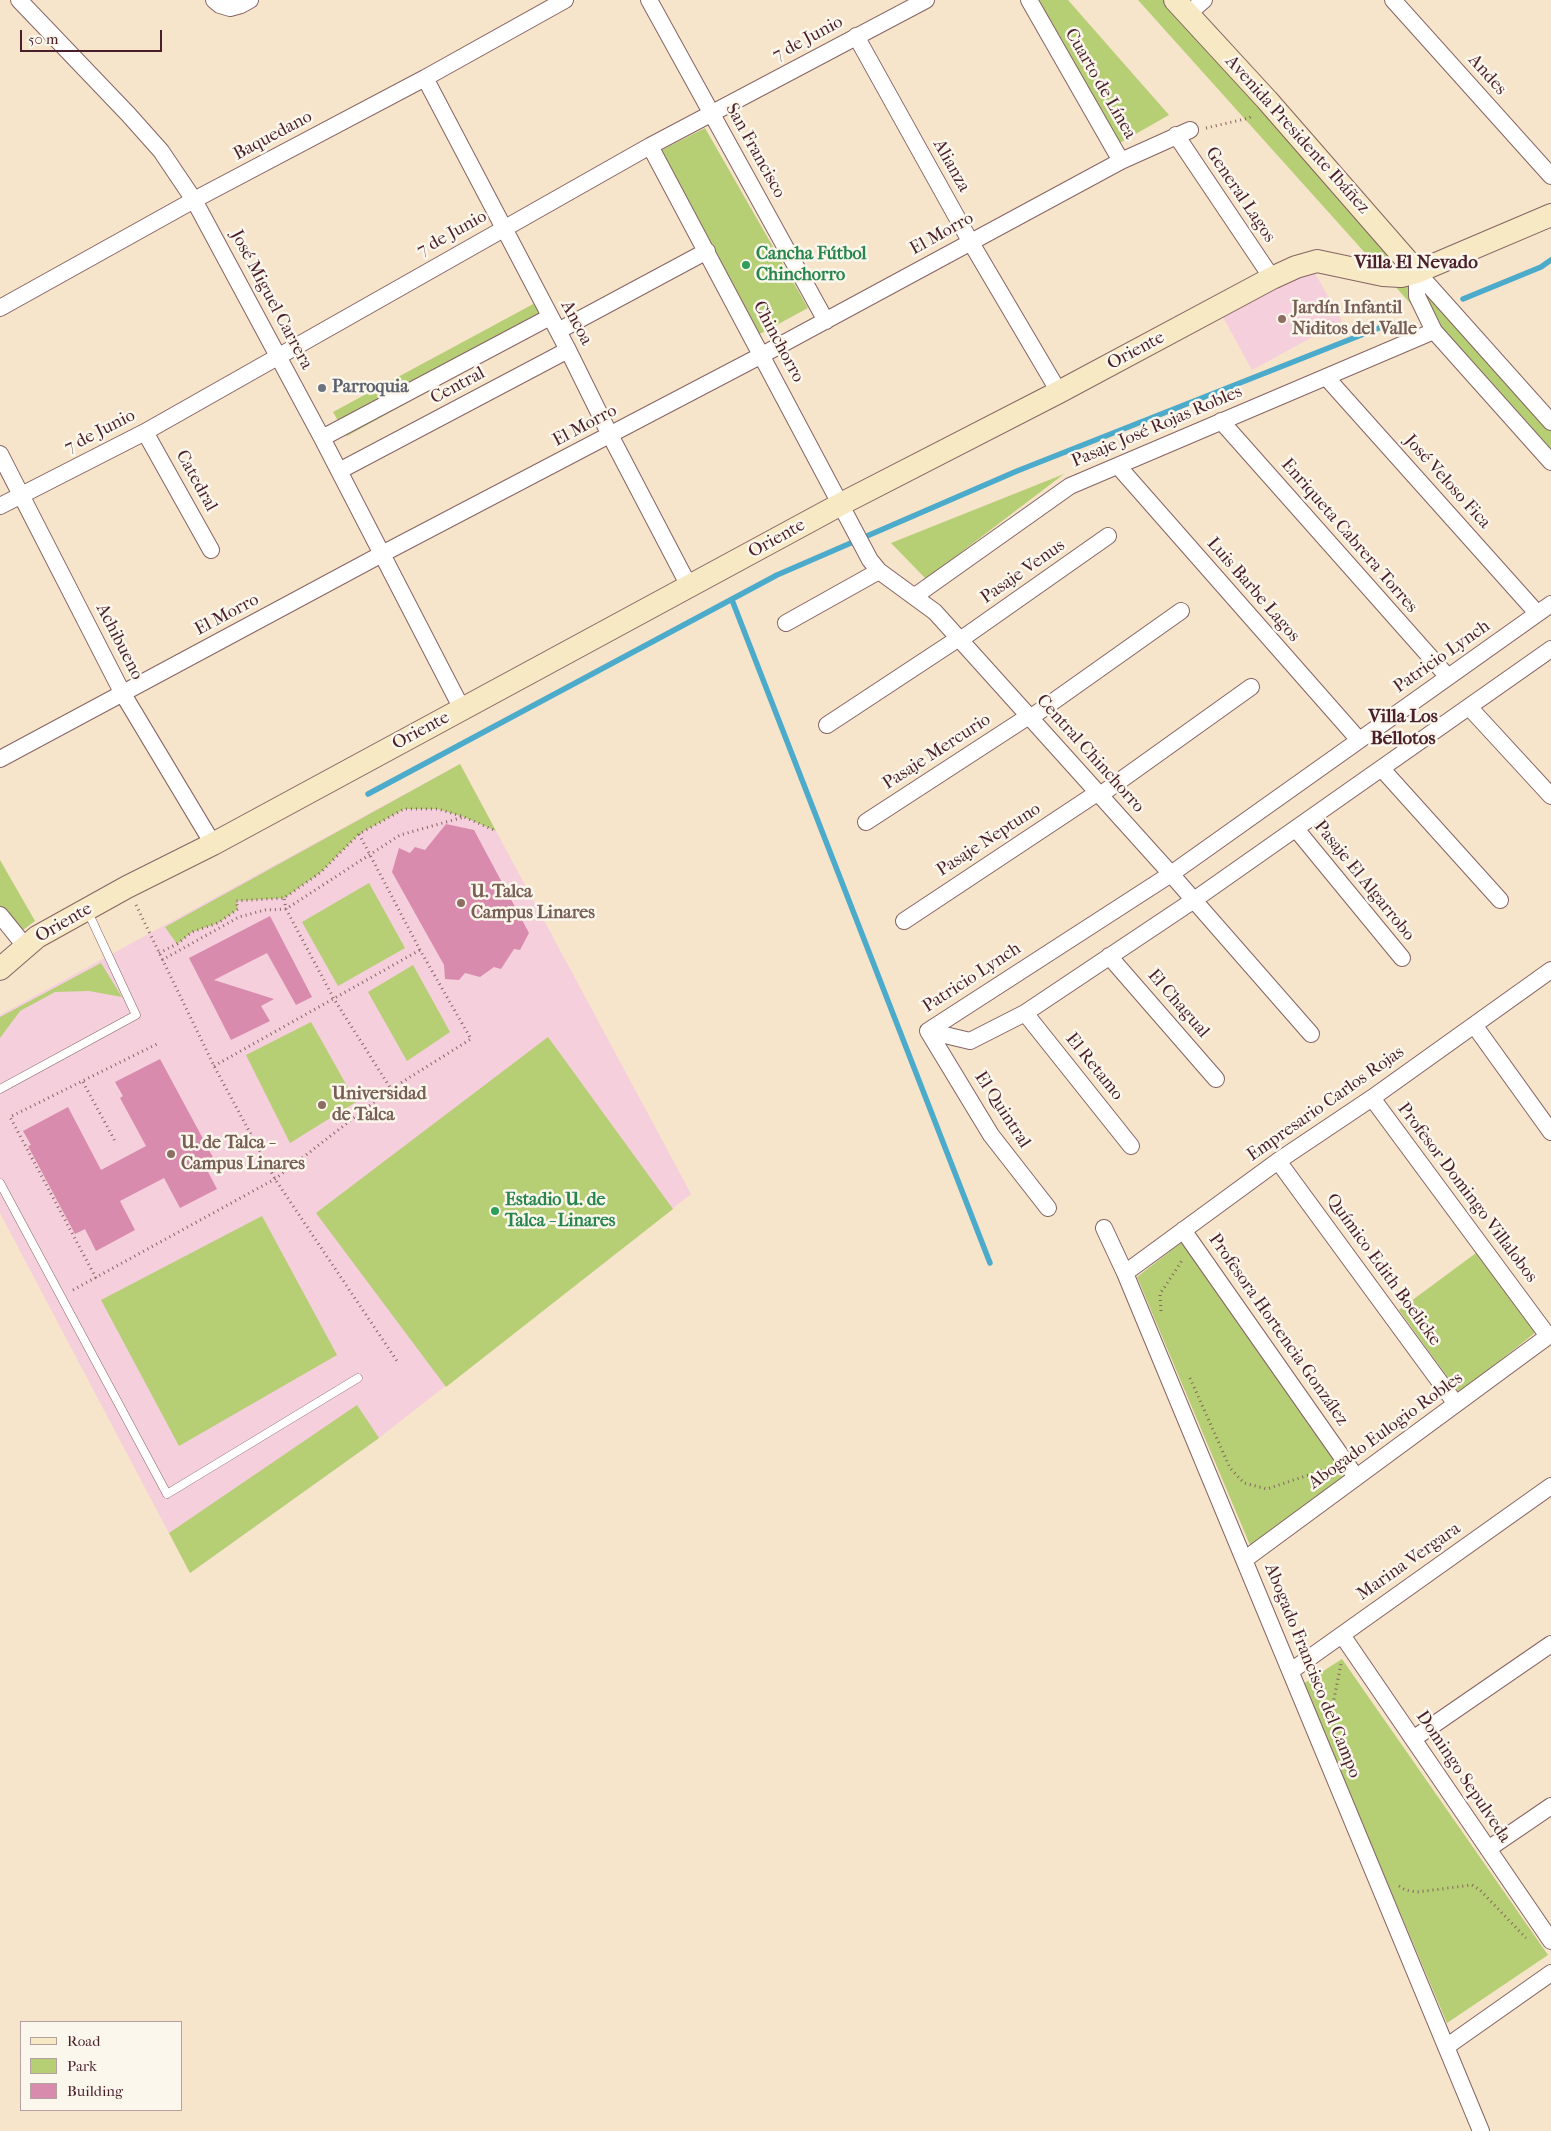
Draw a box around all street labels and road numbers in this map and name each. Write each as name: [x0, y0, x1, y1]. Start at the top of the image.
street label: 7 de Junio: [769, 12, 847, 66]
street label: Cuarto de Línea: [1060, 25, 1140, 143]
street label: Andes: [1463, 50, 1511, 100]
street label: Avenida Presidente Ibáñez: [1220, 51, 1374, 219]
street label: San Francisco: [720, 100, 790, 202]
street label: Baquedano: [230, 106, 316, 166]
street label: Alianza: [928, 136, 974, 196]
street label: General Lagos: [1200, 143, 1280, 247]
street label: 7 de Junio: [413, 206, 491, 262]
street label: El Morro: [906, 208, 978, 260]
street label: José Miguel Carrera: [225, 227, 317, 373]
street label: Ancoa: [555, 297, 597, 349]
street label: Chinchorro: [748, 298, 808, 386]
street label: Oriente: [1104, 327, 1168, 375]
street label: Central: [427, 363, 489, 409]
street label: Pasaje José Rojas Robles: [1069, 381, 1245, 473]
street label: El Morro: [549, 400, 621, 452]
street label: 7 de Junio: [61, 405, 139, 459]
street label: José Veloso Fica: [1399, 430, 1495, 534]
street label: Catedral: [170, 447, 222, 515]
street label: Enriqueta Cabrera Torres: [1276, 454, 1422, 618]
street label: Oriente: [745, 515, 809, 563]
street label: Luis Barbe Lagos: [1202, 533, 1304, 647]
street label: Pasaje Venus: [977, 535, 1069, 609]
street label: El Morro: [191, 589, 263, 641]
street label: Achibueno: [91, 600, 147, 684]
street label: Patricio Lynch: [1390, 616, 1494, 698]
street label: Central Chinchorro: [1031, 690, 1149, 818]
street label: Oriente: [389, 707, 453, 755]
street label: Pasaje Mercurio: [879, 709, 995, 795]
street label: Pasaje Neptuno: [933, 798, 1045, 882]
street label: Pasaje El Algarrobo: [1309, 817, 1419, 945]
street label: Oriente: [32, 898, 96, 948]
street label: Patricio Lynch: [919, 938, 1025, 1018]
street label: El Chagual: [1142, 965, 1214, 1043]
street label: El Retamo: [1060, 1029, 1128, 1105]
street label: Empresario Carlos Rojas: [1243, 1042, 1409, 1166]
street label: El Quintral: [969, 1068, 1035, 1152]
street label: Profesor Domingo Villalobos: [1392, 1099, 1542, 1287]
street label: Químico Edith Boelicke: [1321, 1190, 1445, 1350]
street label: Profesora Hortencia González: [1203, 1230, 1353, 1430]
street label: Abogado Eulogio Robles: [1305, 1368, 1467, 1494]
street label: Marina Vergara: [1353, 1518, 1465, 1606]
street label: Abogado Francisco del Campo: [1259, 1561, 1365, 1781]
street label: Domingo Sepulveda: [1411, 1707, 1515, 1847]

